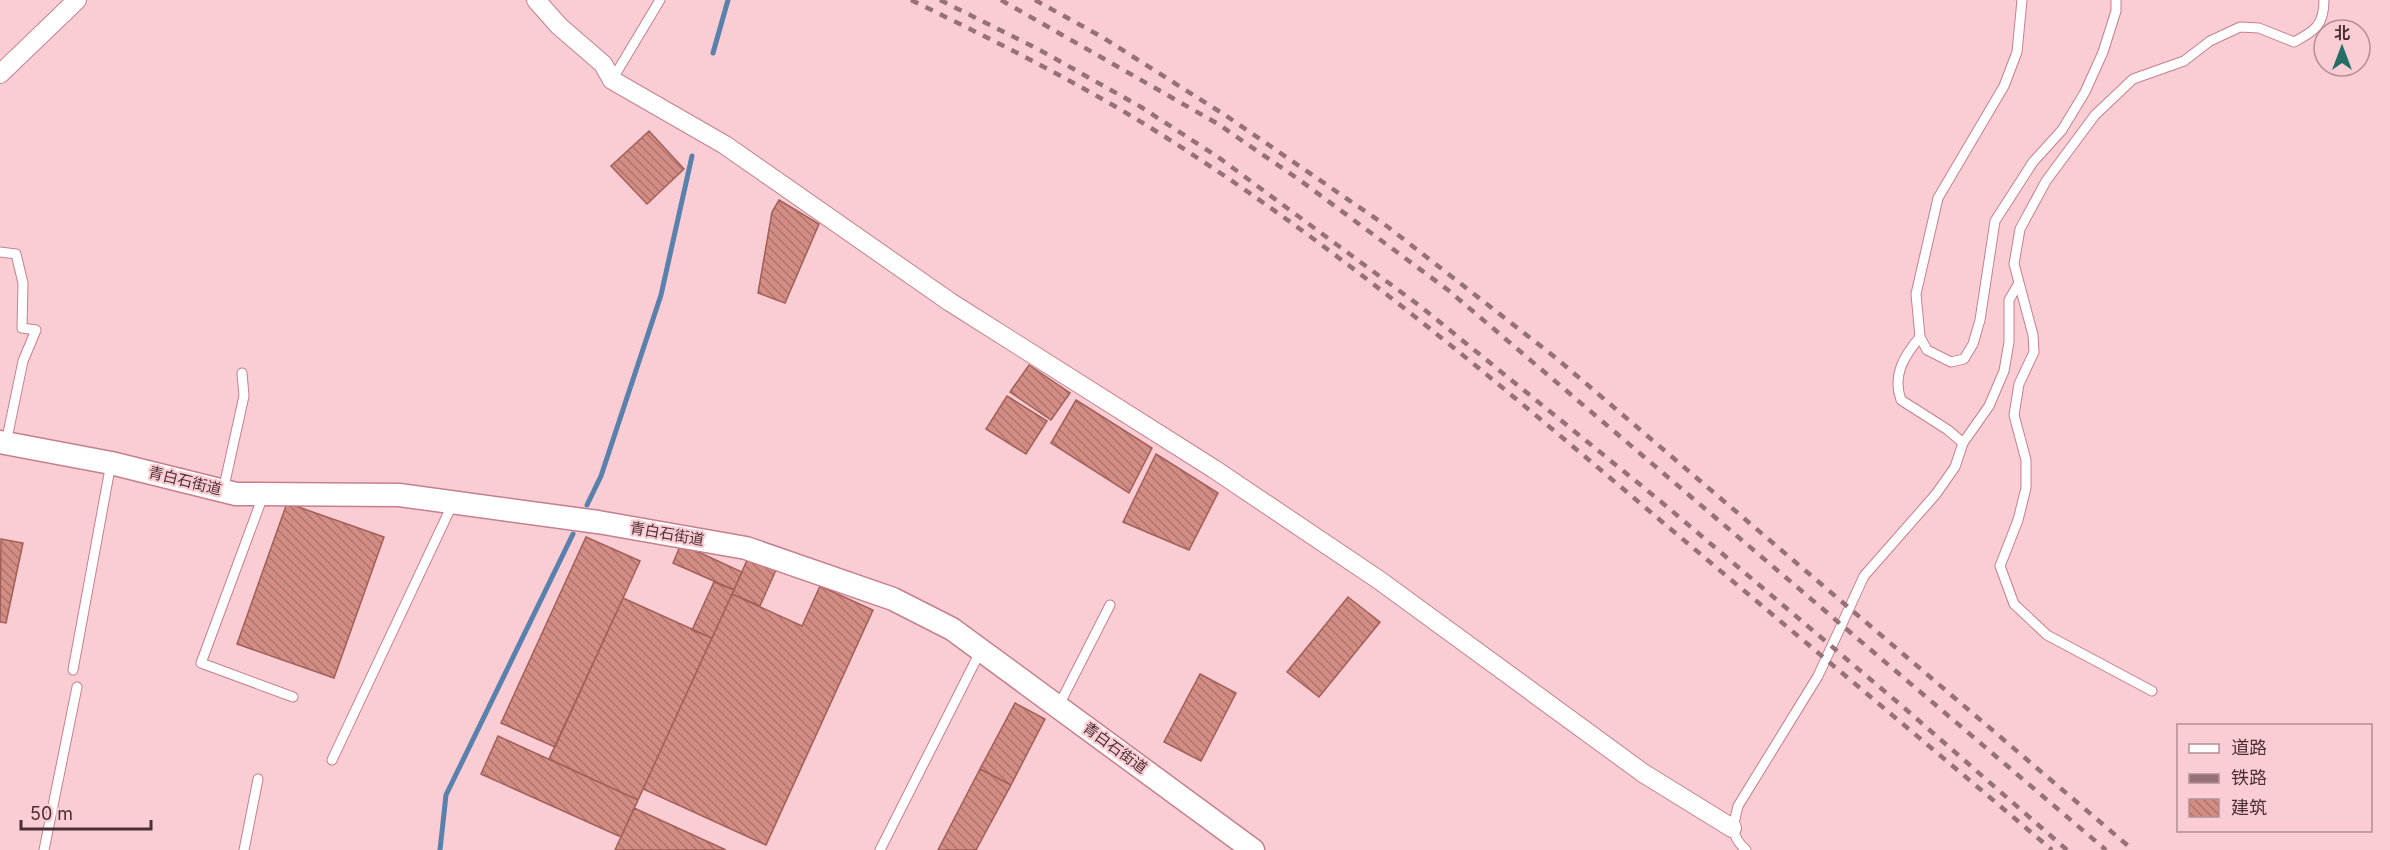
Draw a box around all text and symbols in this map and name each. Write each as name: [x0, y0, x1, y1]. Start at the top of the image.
north arrow: [2312, 18, 2372, 78]
text: 北: [2334, 23, 2350, 43]
street label: 青白石街道: [146, 462, 224, 499]
street label: 青白石街道: [628, 518, 706, 549]
street label: 青白石街道: [1079, 718, 1151, 777]
legend: [2177, 724, 2372, 832]
text: 道路: [2231, 737, 2267, 758]
text: 铁路: [2231, 767, 2267, 788]
scale bar: [21, 793, 152, 831]
text: 建筑: [2231, 797, 2267, 818]
text: 50 m: [30, 803, 73, 824]

